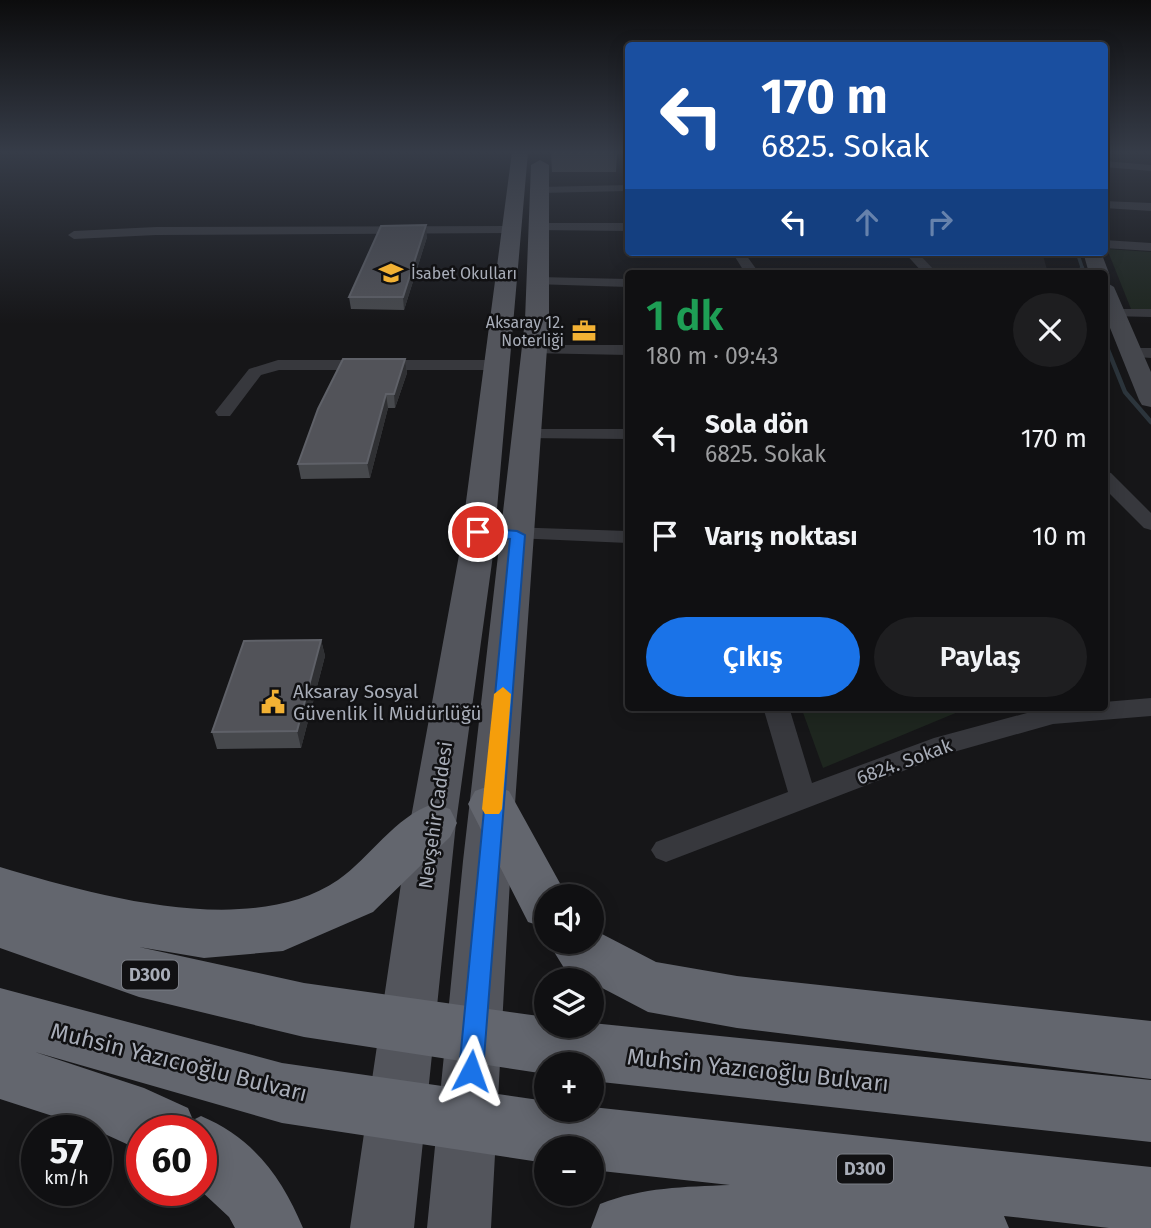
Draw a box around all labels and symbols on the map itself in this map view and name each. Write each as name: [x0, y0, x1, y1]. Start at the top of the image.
school or university icon: İsabet Okulları: [377, 259, 405, 287]
place label: İsabet Okulları: [411, 263, 517, 283]
place label: Aksaray 12. Noterliği: [486, 313, 564, 350]
office icon: Aksaray 12. Noterliği: [570, 317, 598, 345]
pin: [448, 502, 508, 562]
place label: Aksaray Sosyal Güvenlik İl Müdürlüğü: [293, 680, 482, 725]
public building icon: Aksaray Sosyal Güvenlik İl Müdürlüğü: [259, 688, 287, 716]
street label: 6824. Sokak: [853, 733, 955, 789]
street label: Nevşehir Caddesi: [414, 740, 457, 890]
road number: D300: [122, 960, 178, 990]
street label: Muhsin Yazıcıoğlu Bulvarı: [48, 1017, 310, 1107]
position arrow: [434, 1034, 508, 1108]
street label: Muhsin Yazıcıoğlu Bulvarı: [626, 1042, 890, 1098]
speed limit sign: 60: [126, 1115, 217, 1206]
road number: D300: [837, 1154, 893, 1184]

